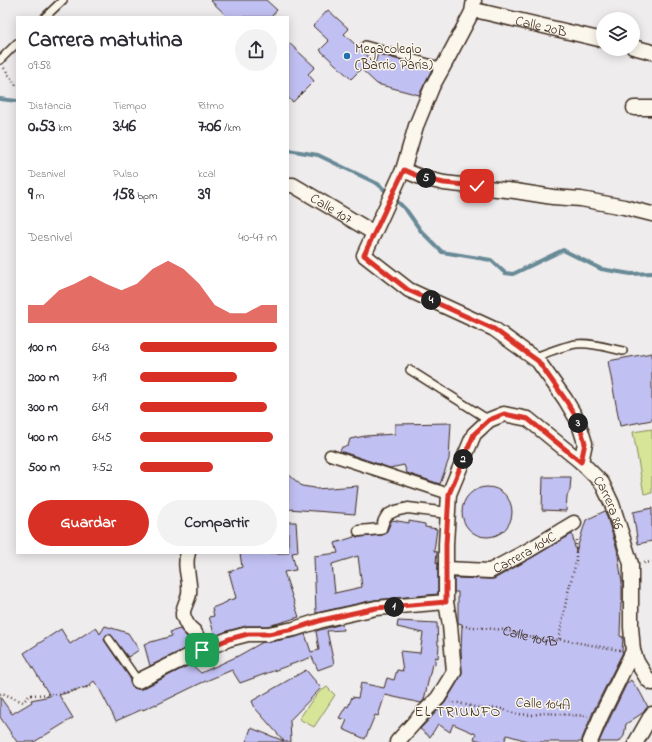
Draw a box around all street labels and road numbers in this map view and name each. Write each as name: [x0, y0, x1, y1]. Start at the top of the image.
street label: Calle 20B: [513, 11, 569, 43]
street label: Calle 107: [306, 188, 356, 230]
street label: Carrera 86: [588, 471, 628, 532]
street label: Carrera 104C: [489, 527, 561, 580]
street label: Calle 104B: [500, 621, 558, 653]
street label: Calle 104A: [515, 693, 571, 716]

